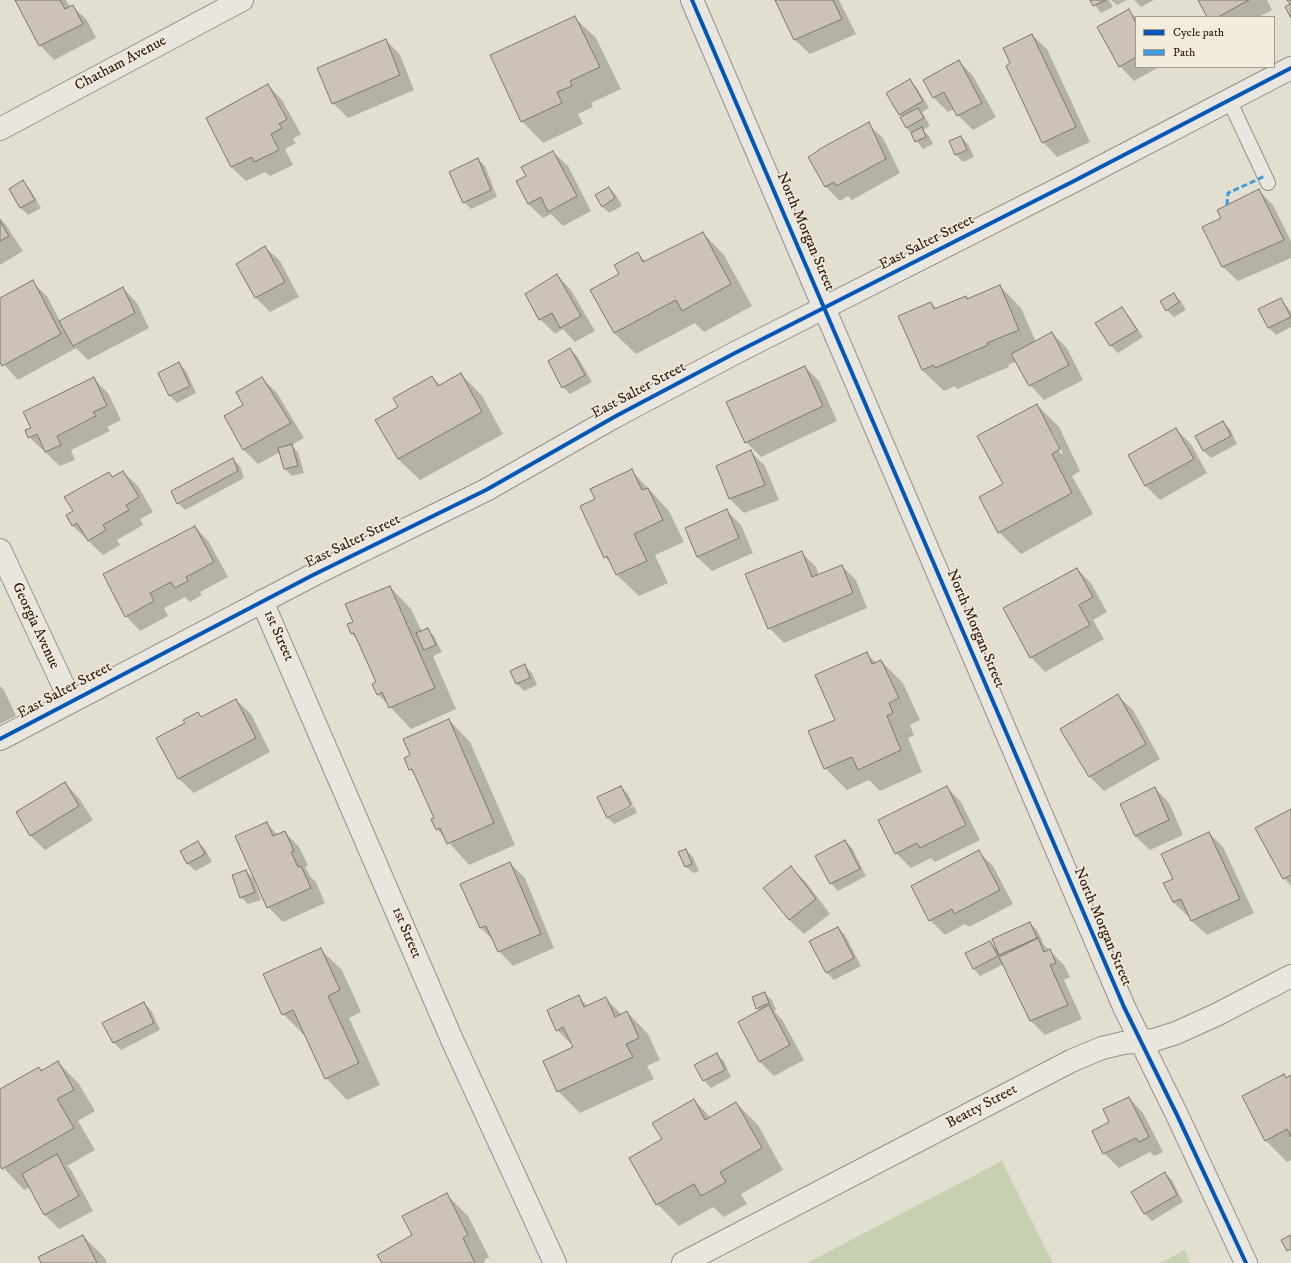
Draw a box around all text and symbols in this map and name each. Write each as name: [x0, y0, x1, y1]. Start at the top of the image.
legend: [1135, 16, 1275, 68]
text: Cycle path: [1173, 25, 1224, 40]
street label: Chatham Avenue: [72, 32, 170, 96]
text: Path: [1173, 45, 1195, 60]
street label: North Morgan Street: [772, 170, 838, 294]
street label: East Salter Street: [877, 211, 977, 275]
street label: East Salter Street: [589, 359, 689, 423]
street label: East Salter Street: [302, 511, 404, 573]
street label: North Morgan Street: [942, 567, 1008, 691]
street label: Georgia Avenue: [7, 580, 63, 672]
street label: 1st Street: [259, 608, 297, 664]
street label: East Salter Street: [15, 659, 115, 723]
street label: North Morgan Street: [1069, 865, 1135, 989]
street label: 1st Street: [387, 905, 425, 961]
street label: Beatty Street: [944, 1081, 1020, 1133]

